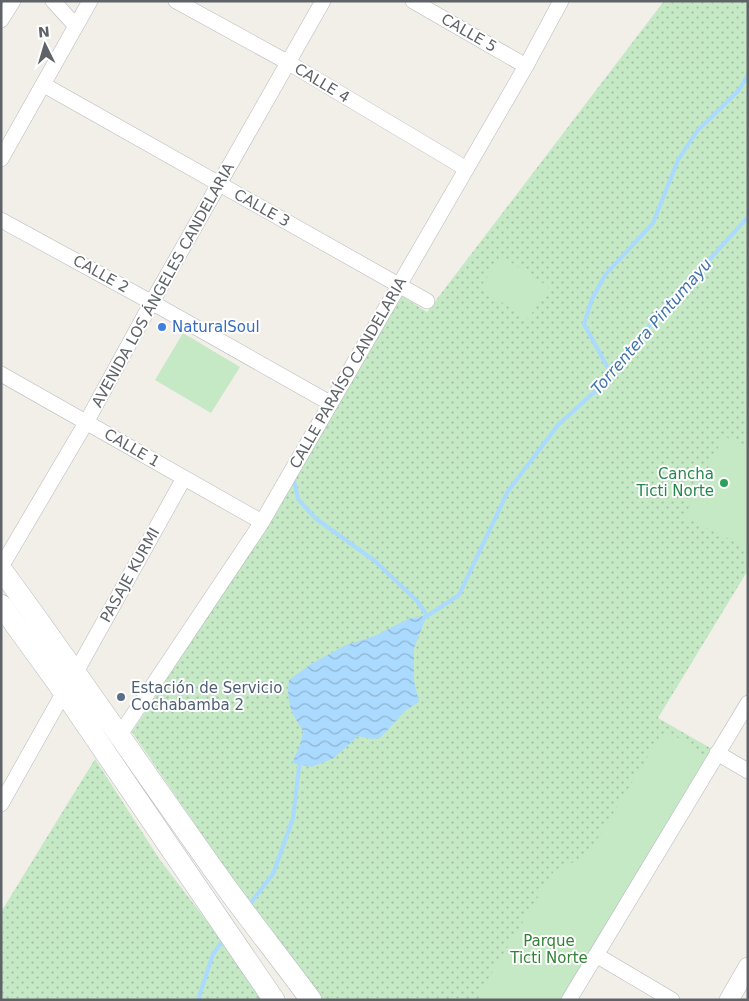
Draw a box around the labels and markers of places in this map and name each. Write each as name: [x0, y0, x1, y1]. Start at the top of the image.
place label: NaturalSoul: [172, 318, 260, 336]
marker: NaturalSoul: [156, 321, 168, 333]
place label: Cancha Ticti Norte: [635, 465, 714, 500]
marker: Cancha Ticti Norte: [718, 477, 730, 489]
place label: Estación de Servicio Cochabamba 2: [131, 679, 282, 714]
marker: Estación de Servicio Cochabamba 2: [115, 691, 127, 703]

